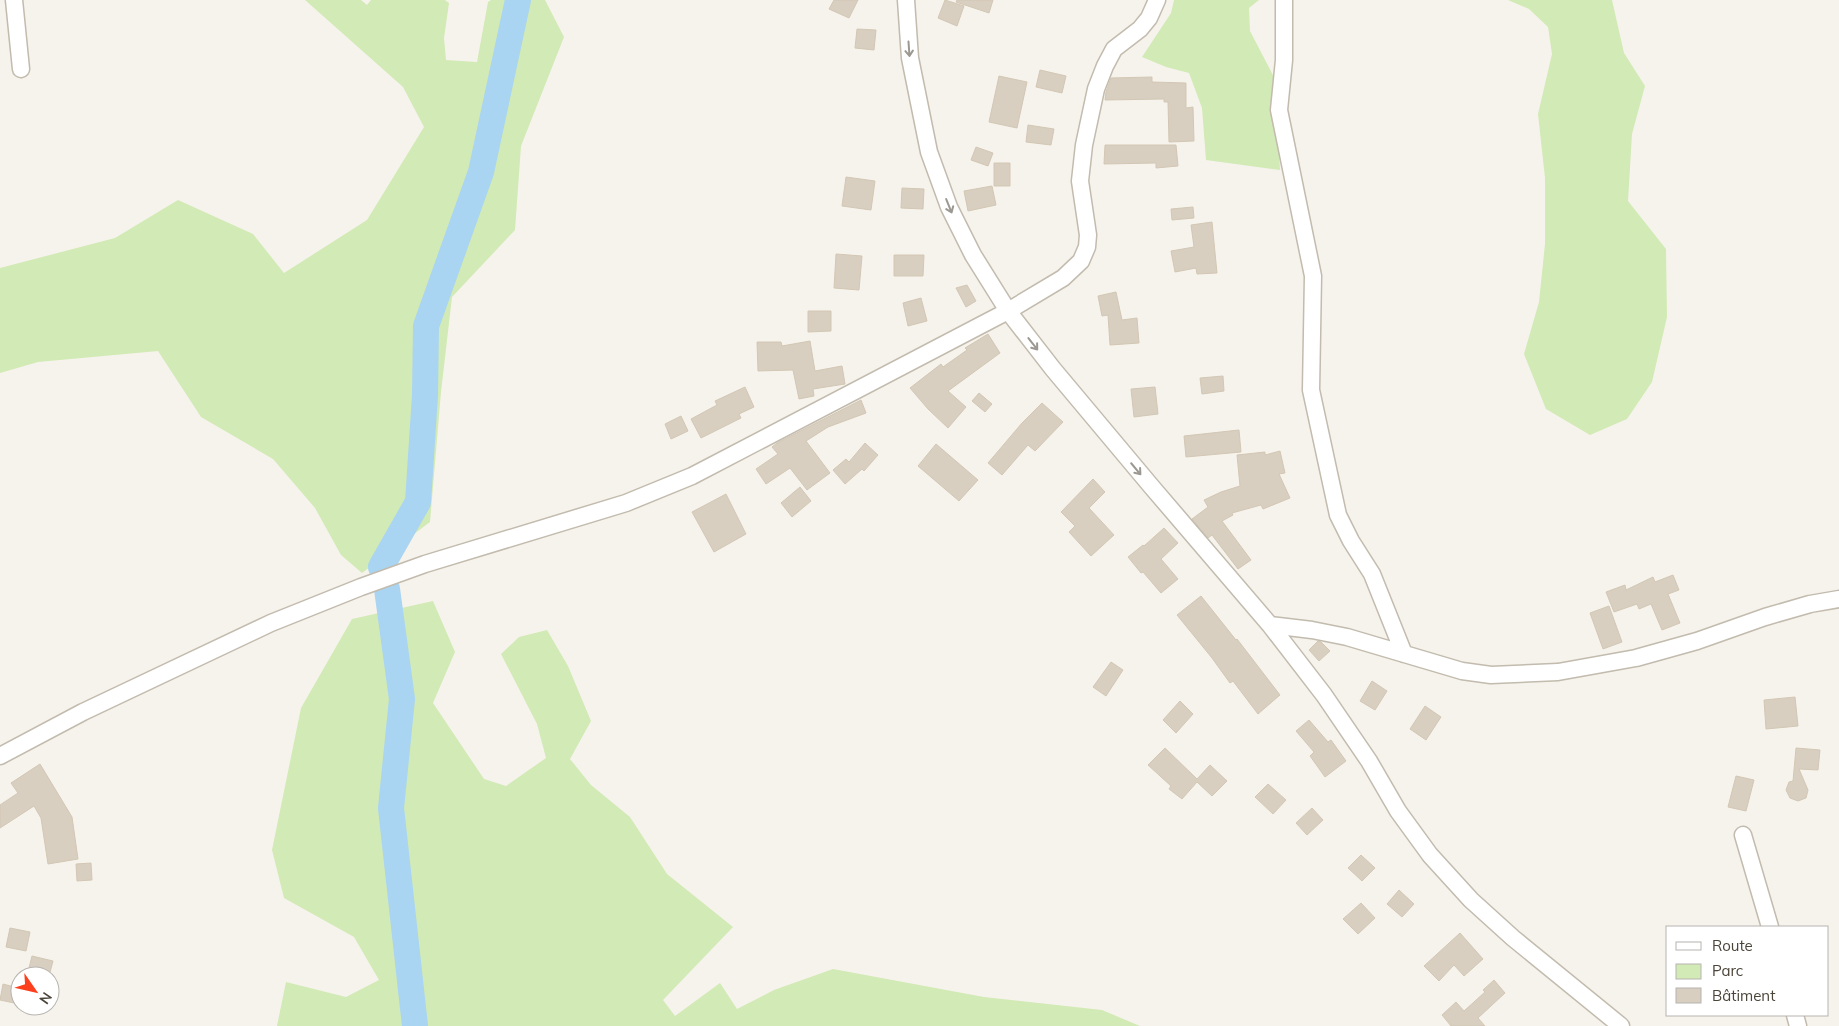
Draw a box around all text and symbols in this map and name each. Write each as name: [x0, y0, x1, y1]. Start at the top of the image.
one-way arrow: [905, 40, 914, 56]
one-way arrow: [944, 198, 954, 213]
one-way arrow: [1028, 337, 1039, 350]
one-way arrow: [1131, 463, 1142, 476]
legend: [1666, 926, 1829, 1016]
text: Route: [1712, 936, 1753, 955]
text: Parc: [1712, 961, 1743, 980]
north arrow: [10, 966, 60, 1016]
text: Bâtiment: [1712, 986, 1775, 1005]
text: N: [35, 989, 56, 1008]

